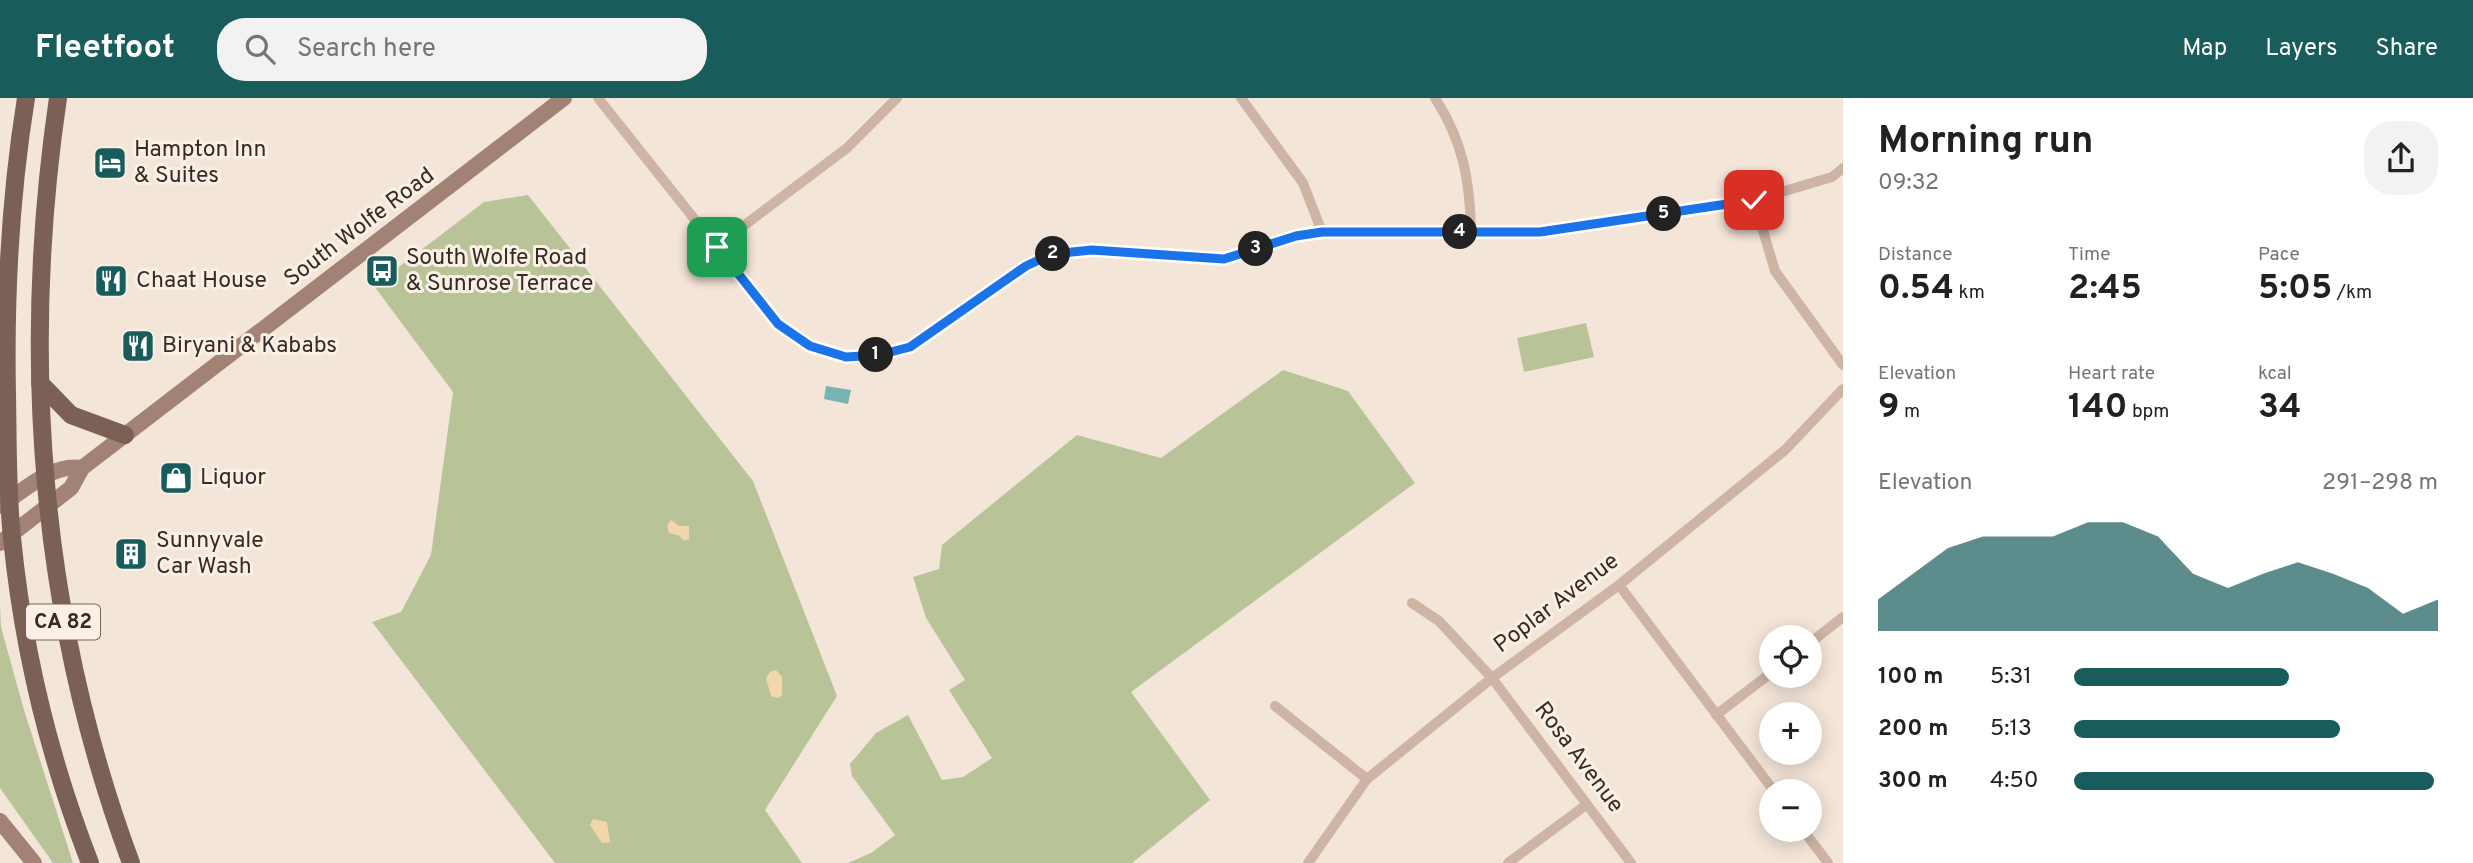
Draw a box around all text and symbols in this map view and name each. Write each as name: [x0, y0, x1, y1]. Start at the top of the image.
search box: [217, 18, 707, 81]
text: Fleetfoot: [35, 28, 175, 70]
icon: search: [241, 30, 279, 68]
text: Search here: [297, 33, 436, 66]
text: Map: [2182, 34, 2227, 64]
text: Layers: [2265, 34, 2337, 64]
text: Share: [2375, 34, 2438, 64]
text: Morning run: [1878, 118, 2094, 167]
button: share: [2364, 121, 2438, 195]
place label: Hampton Inn & Suites: [134, 136, 267, 191]
hotel icon: Hampton Inn & Suites: [91, 144, 129, 182]
street label: South Wolfe Road: [279, 162, 441, 294]
text: 09:32: [1878, 169, 1939, 198]
pin: [1724, 170, 1784, 230]
icon: check: [1735, 181, 1773, 219]
pin: 5: [1646, 197, 1682, 232]
text: 5: [1658, 201, 1669, 225]
pin: 4: [1442, 214, 1478, 250]
pin: [687, 217, 747, 277]
text: 4: [1453, 219, 1466, 243]
icon: arrive: [698, 228, 736, 266]
pin: 3: [1238, 232, 1274, 266]
pin: 2: [1036, 236, 1070, 272]
text: 3: [1250, 236, 1261, 260]
text: 2: [1047, 241, 1058, 265]
text: Distance: [1878, 243, 1953, 267]
text: Time: [2068, 243, 2111, 267]
text: Pace: [2258, 243, 2300, 267]
place label: South Wolfe Road & Sunrose Terrace: [406, 244, 593, 299]
bus stop icon: South Wolfe Road & Sunrose Terrace: [363, 252, 401, 290]
restaurant icon: Chaat House: [92, 262, 130, 300]
place label: Chaat House: [136, 267, 267, 296]
text: 0.54: [1878, 267, 1954, 311]
text: 2:45: [2068, 267, 2142, 311]
text: 5:05: [2258, 267, 2332, 311]
text: km: [1954, 281, 1985, 305]
text: /km: [2332, 281, 2372, 305]
restaurant icon: Biryani & Kababs: [119, 327, 157, 365]
place label: Biryani & Kababs: [162, 332, 337, 361]
pin: 1: [858, 338, 894, 372]
text: 1: [872, 342, 879, 366]
text: Elevation: [1878, 362, 1956, 386]
text: Heart rate: [2068, 362, 2155, 386]
text: kcal: [2258, 362, 2292, 386]
text: 9: [1878, 386, 1900, 430]
text: 140: [2068, 386, 2128, 430]
text: 34: [2258, 386, 2301, 430]
text: m: [1900, 400, 1920, 424]
text: bpm: [2128, 400, 2169, 424]
shop icon: Liquor: [157, 459, 195, 497]
place label: Liquor: [200, 464, 266, 493]
text: Elevation: [1878, 469, 1973, 498]
text: 291–298 m: [2322, 469, 2438, 498]
place label: Sunnyvale Car Wash: [156, 527, 264, 582]
building icon: Sunnyvale Car Wash: [112, 535, 150, 573]
street label: Poplar Avenue: [1489, 548, 1625, 660]
road number: CA 82: [26, 604, 100, 640]
map controls: [1759, 625, 1822, 842]
button: locate: [1759, 625, 1822, 688]
text: 100 m: [1878, 663, 1943, 692]
text: 5:31: [1990, 663, 2032, 692]
street label: Rosa Avenue: [1527, 697, 1629, 819]
button: +: [1759, 702, 1822, 765]
text: 200 m: [1878, 715, 1948, 744]
text: 5:13: [1990, 715, 2032, 744]
text: 300 m: [1878, 767, 1948, 796]
text: 4:50: [1990, 767, 2038, 796]
button: −: [1759, 779, 1822, 842]

